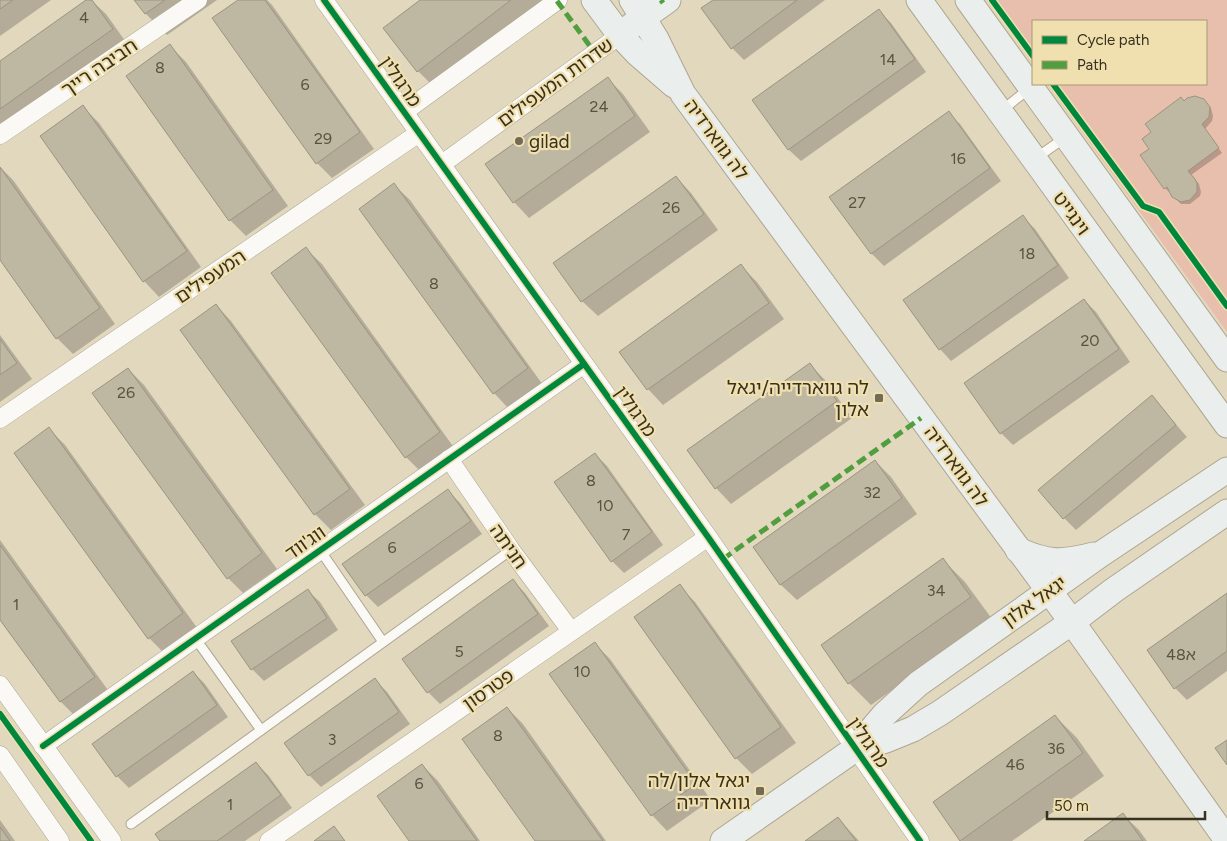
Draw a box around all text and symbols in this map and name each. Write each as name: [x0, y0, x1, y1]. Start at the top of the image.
house number: 4: [79, 8, 89, 27]
legend: [1032, 20, 1207, 85]
text: Cycle path: [1077, 31, 1149, 49]
street label: שדרות המעפילים: [493, 33, 618, 132]
street label: חביבה רייך: [57, 34, 142, 101]
house number: 14: [880, 50, 896, 69]
street label: מרגולין: [375, 51, 426, 111]
text: Path: [1077, 56, 1107, 74]
house number: 8: [155, 58, 165, 77]
house number: 6: [300, 75, 310, 94]
street label: לה גווארדיה: [680, 94, 754, 184]
house number: 24: [590, 97, 608, 116]
house number: 29: [314, 129, 332, 148]
place label: gilad: [529, 130, 570, 153]
marker: gilad: [513, 135, 525, 147]
house number: 16: [950, 149, 966, 168]
street label: וינגייט: [1048, 187, 1095, 240]
house number: 27: [848, 193, 866, 212]
house number: 26: [662, 198, 680, 217]
street label: המעפילים: [170, 244, 250, 309]
house number: 18: [1019, 244, 1035, 263]
house number: 8: [429, 274, 439, 293]
house number: 20: [1080, 331, 1100, 350]
place label: לה גווארדייה/יגאל אלון: [727, 376, 869, 421]
street label: מרגולין: [610, 381, 661, 441]
house number: 26: [117, 383, 135, 402]
marker: לה גווארדייה/יגאל אלון: [873, 392, 885, 404]
street label: לה גווארדיה: [920, 421, 994, 511]
house number: 8: [586, 471, 596, 490]
house number: 32: [863, 483, 881, 502]
house number: 10: [597, 496, 613, 515]
street label: חניתה: [485, 519, 532, 573]
street label: ווג'ווד: [281, 520, 330, 564]
house number: 7: [622, 525, 631, 544]
house number: 6: [387, 538, 397, 557]
street label: יגאל אלון: [998, 571, 1071, 632]
house number: 34: [927, 581, 945, 600]
house number: 1: [13, 595, 19, 614]
house number: 5: [454, 642, 464, 661]
house number: 48א: [1166, 645, 1196, 664]
house number: 10: [574, 662, 590, 681]
street label: פטרסון: [458, 664, 518, 715]
street label: מרגולין: [843, 712, 894, 772]
house number: 8: [493, 726, 503, 745]
house number: 3: [328, 730, 336, 749]
house number: 36: [1047, 739, 1065, 758]
house number: 46: [1006, 755, 1025, 774]
place label: יגאל אלון/לה גווארדייה: [648, 769, 750, 814]
house number: 6: [414, 774, 424, 793]
marker: יגאל אלון/לה גווארדייה: [754, 785, 766, 797]
scale bar: [1047, 788, 1204, 820]
house number: 1: [227, 795, 233, 814]
text: 50 m: [1054, 797, 1089, 815]

